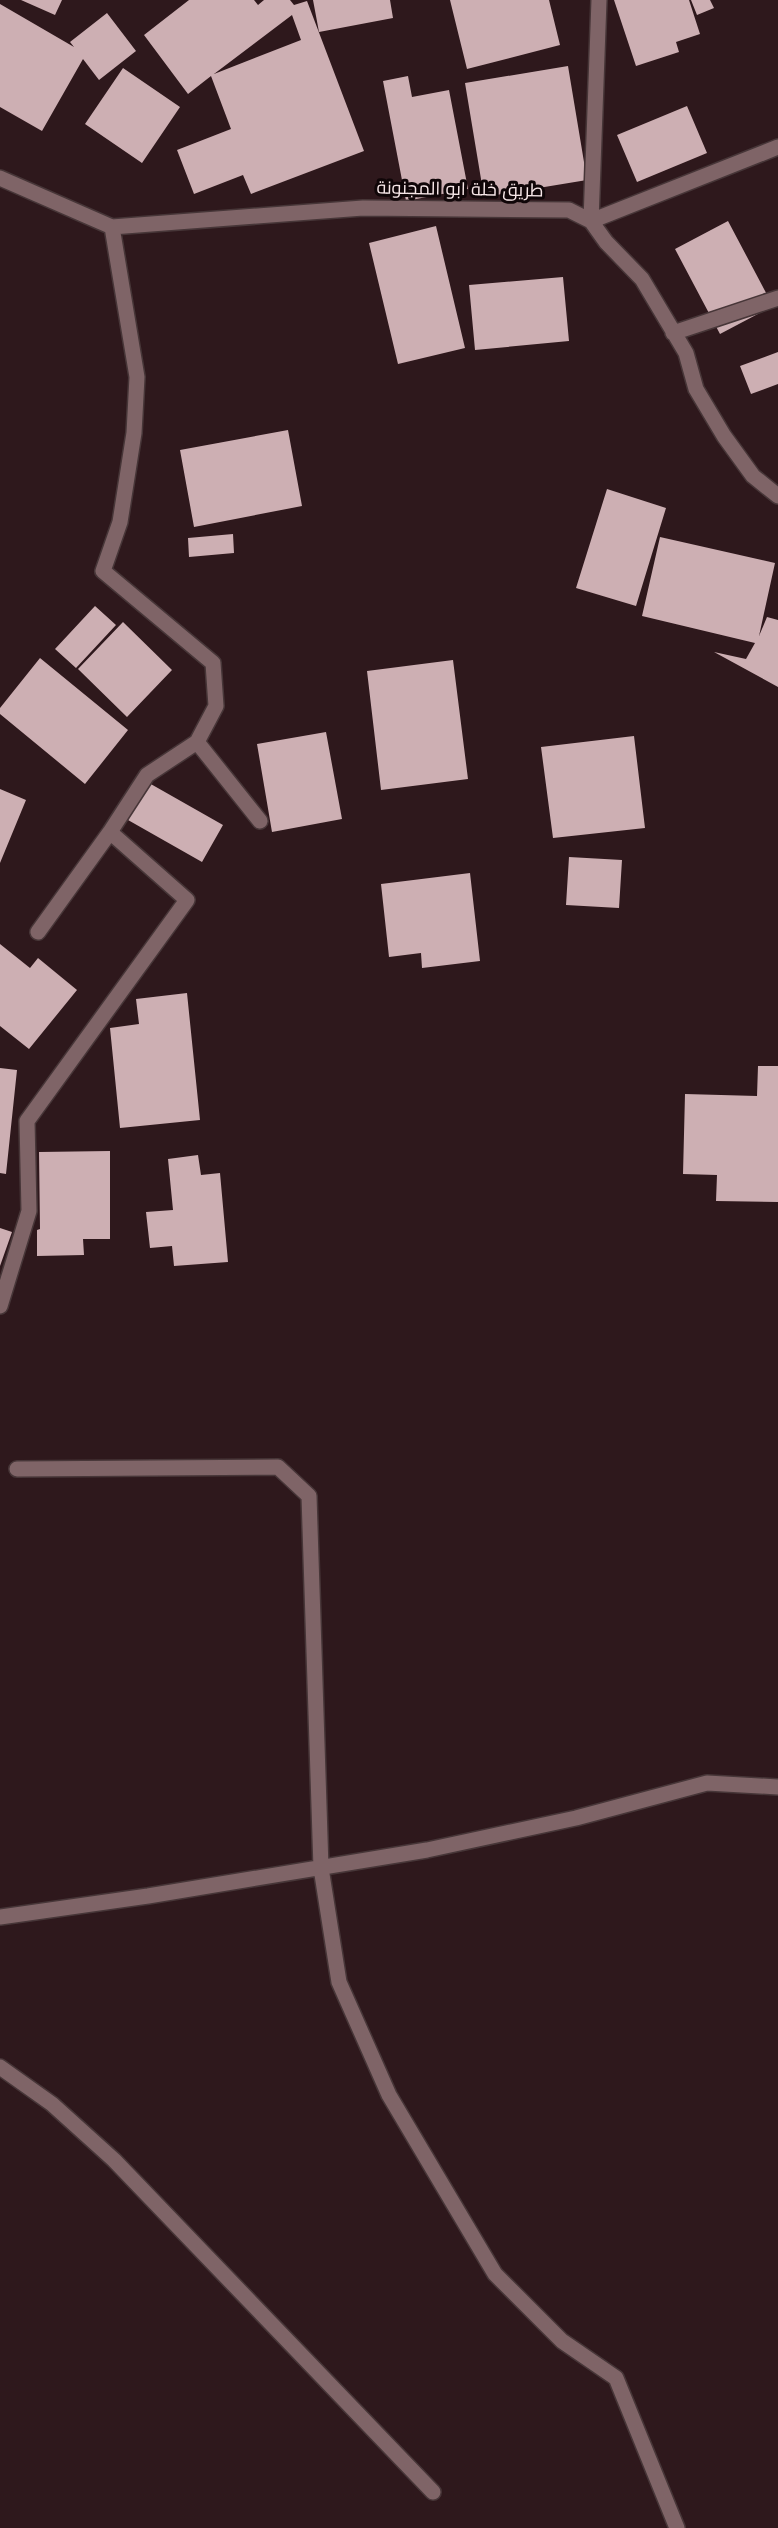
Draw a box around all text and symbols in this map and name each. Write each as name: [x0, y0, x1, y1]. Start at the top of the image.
street label: طريق خلة ابو المجنونة: [376, 175, 544, 203]

